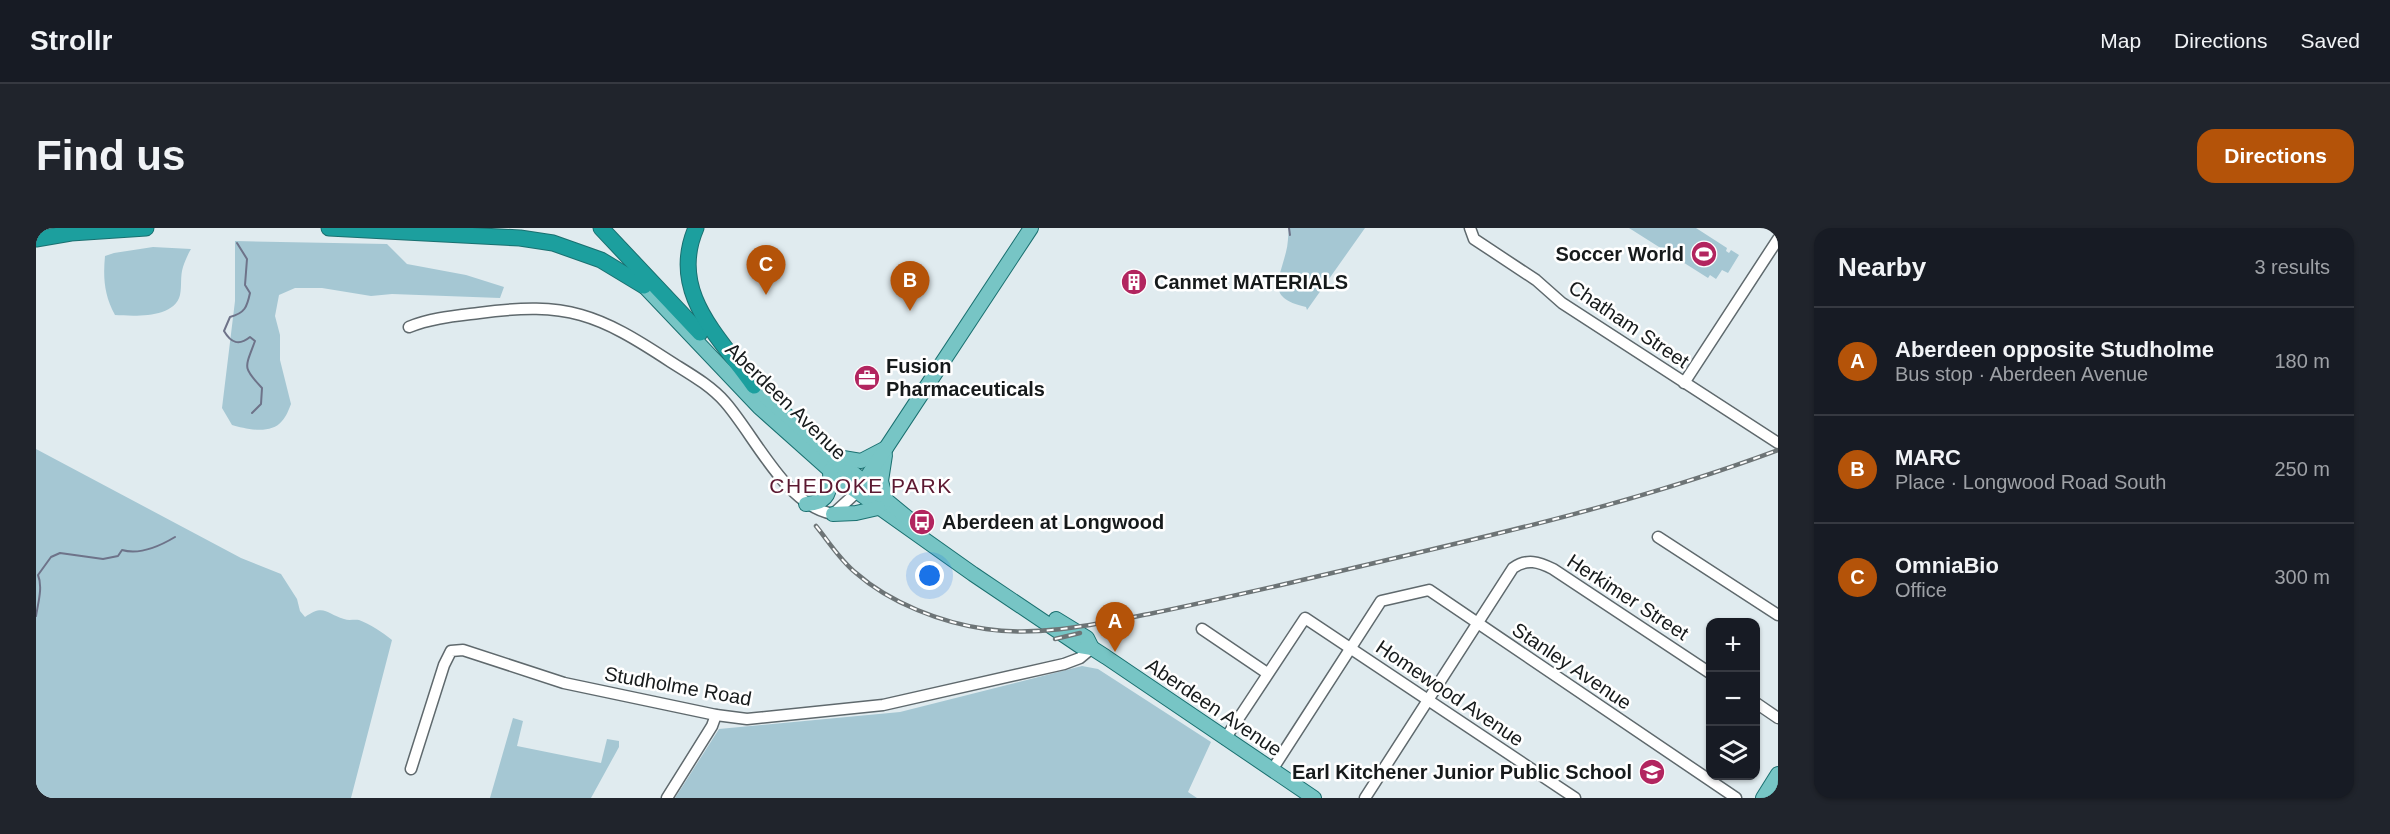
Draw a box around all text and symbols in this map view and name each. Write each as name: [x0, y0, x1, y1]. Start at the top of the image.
text: Strollr: [30, 25, 112, 56]
text: Map: [2100, 29, 2141, 52]
text: Directions: [2174, 29, 2267, 52]
text: Saved: [2300, 29, 2360, 52]
button: Directions: [2197, 129, 2354, 183]
text: Find us: [36, 132, 185, 179]
sports icon: Soccer World: [1689, 239, 1719, 269]
place label: Soccer World: [1555, 243, 1684, 265]
pin: C: [746, 245, 786, 295]
text: Nearby: [1838, 252, 1926, 282]
text: 3 results: [2254, 256, 2330, 278]
pin: B: [890, 262, 930, 311]
building icon: Canmet MATERIALS: [1119, 267, 1149, 297]
place label: Canmet MATERIALS: [1154, 271, 1348, 293]
street label: Chatham Street: [1565, 276, 1694, 373]
text: Aberdeen opposite Studholme: [1895, 337, 2214, 362]
street label: Aberdeen Avenue: [721, 338, 851, 464]
text: A: [1850, 350, 1865, 372]
text: 180 m: [2274, 350, 2330, 372]
place label: Fusion Pharmaceuticals: [886, 355, 1045, 400]
office icon: Fusion Pharmaceuticals: [852, 363, 882, 393]
text: Bus stop · Aberdeen Avenue: [1895, 363, 2148, 385]
text: MARC: [1895, 445, 1961, 470]
text: B: [1850, 458, 1865, 480]
text: 250 m: [2274, 458, 2330, 480]
text: Place · Longwood Road South: [1895, 471, 2166, 493]
district label: CHEDOKE PARK: [769, 474, 953, 497]
bus stop icon: Aberdeen at Longwood: [907, 507, 937, 537]
place label: Aberdeen at Longwood: [942, 511, 1164, 533]
street label: Herkimer Street: [1563, 550, 1693, 645]
text: OmniaBio: [1895, 553, 1999, 578]
your location: [915, 561, 944, 590]
text: C: [1850, 566, 1865, 588]
text: 300 m: [2274, 566, 2330, 588]
text: Office: [1895, 579, 1947, 601]
pin: A: [1096, 602, 1134, 652]
street label: Stanley Avenue: [1508, 618, 1636, 714]
map controls: [1706, 618, 1760, 780]
button: +: [1706, 618, 1760, 672]
street label: Homewood Avenue: [1372, 635, 1528, 751]
street label: Aberdeen Avenue: [1142, 654, 1286, 760]
street label: Studholme Road: [603, 662, 753, 710]
button: −: [1706, 672, 1760, 726]
button: layers: [1706, 726, 1760, 780]
school or university icon: Earl Kitchener Junior Public School: [1637, 757, 1667, 787]
place label: Earl Kitchener Junior Public School: [1292, 761, 1632, 783]

